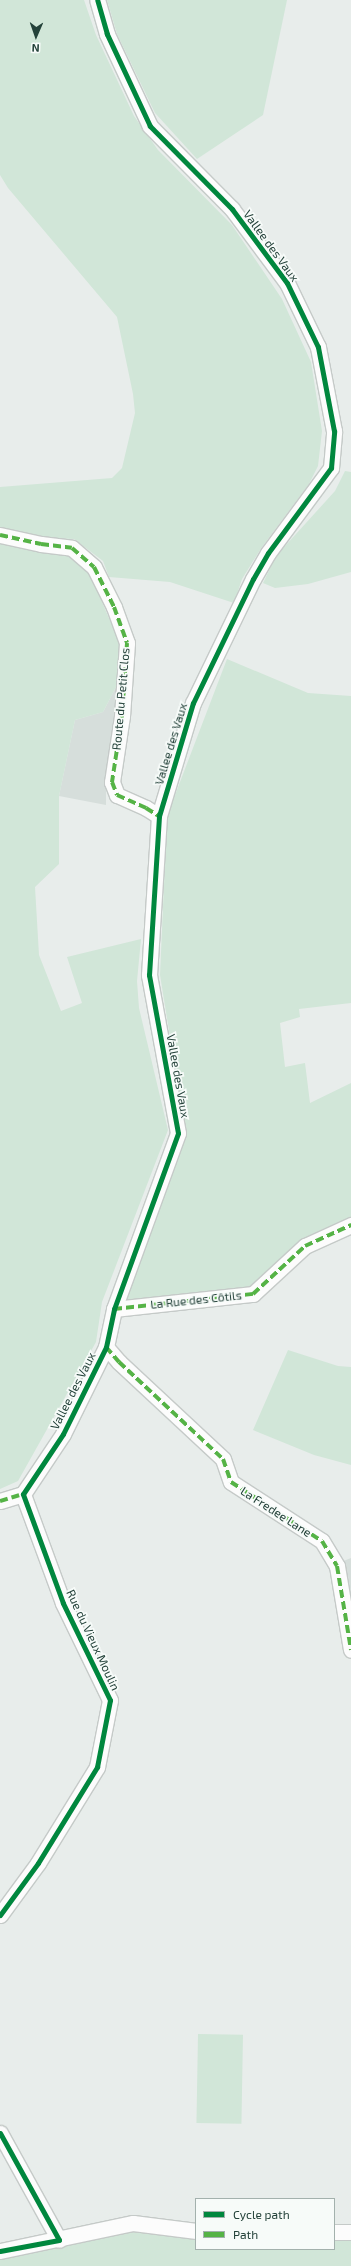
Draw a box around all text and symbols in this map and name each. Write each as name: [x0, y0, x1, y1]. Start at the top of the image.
north arrow: [16, 16, 56, 56]
text: N: [31, 42, 40, 55]
street label: Vallee des Vaux: [240, 207, 302, 285]
street label: Route du Petit Clos: [109, 647, 133, 751]
street label: Vallee des Vaux: [152, 701, 190, 787]
street label: Vallee des Vaux: [164, 1033, 192, 1119]
street label: La Rue des Côtils: [150, 1288, 242, 1312]
street label: Vallee des Vaux: [47, 1350, 99, 1432]
street label: La Fredee Lane: [238, 1484, 314, 1540]
street label: Rue du Vieux Moulin: [63, 1587, 123, 1693]
legend: [195, 2198, 335, 2250]
text: Cycle path: [233, 2207, 290, 2221]
text: Path: [233, 2227, 258, 2241]

